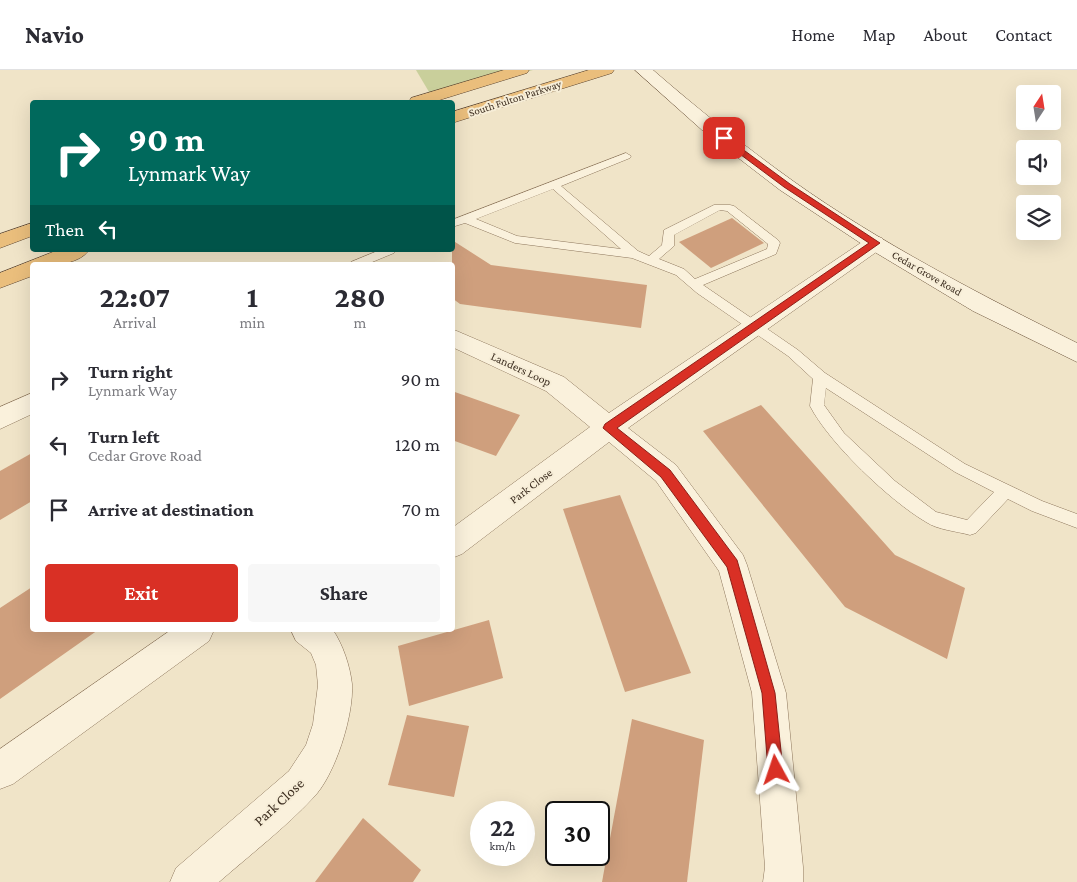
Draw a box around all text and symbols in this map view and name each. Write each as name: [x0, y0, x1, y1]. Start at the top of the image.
text: Navio: [25, 21, 84, 48]
text: Home: [792, 25, 835, 45]
text: Map: [863, 25, 895, 45]
text: About: [923, 25, 967, 45]
text: Contact: [995, 25, 1052, 45]
street label: South Fulton Parkway: [467, 77, 564, 120]
north arrow: [1016, 85, 1061, 130]
map controls: [1016, 85, 1061, 240]
pin: [703, 117, 745, 159]
icon: right: [45, 120, 110, 185]
text: 90 m: [128, 120, 205, 159]
icon: arrive: [710, 124, 738, 152]
button: sound: [1016, 140, 1061, 185]
text: Lynmark Way: [128, 161, 250, 186]
button: layers: [1016, 195, 1061, 240]
icon: left: [94, 215, 122, 243]
text: Then: [45, 219, 84, 240]
street label: Cedar Grove Road: [890, 248, 964, 298]
text: 22:07: [99, 280, 170, 313]
text: 1: [247, 280, 258, 313]
text: 280: [335, 280, 386, 313]
text: Arrival: [113, 314, 156, 331]
text: min: [239, 314, 265, 331]
text: m: [354, 314, 366, 331]
street label: Landers Loop: [489, 349, 553, 389]
text: Turn right: [88, 361, 173, 382]
icon: right: [45, 366, 73, 394]
text: 90 m: [401, 369, 440, 390]
text: Lynmark Way: [88, 382, 177, 399]
text: Turn left: [88, 426, 160, 447]
icon: left: [45, 431, 73, 459]
text: 120 m: [395, 434, 440, 455]
text: Cedar Grove Road: [88, 447, 202, 464]
street label: Park Close: [507, 465, 555, 507]
icon: arrive: [45, 496, 73, 524]
text: Arrive at destination: [88, 499, 254, 520]
text: 70 m: [402, 499, 440, 520]
button: Exit: [45, 564, 238, 622]
button: Share: [248, 564, 440, 622]
position arrow: [749, 743, 801, 795]
street label: Park Close: [251, 775, 307, 829]
speed limit sign: 30: [545, 801, 610, 866]
text: 22: [490, 814, 515, 841]
text: km/h: [490, 839, 515, 853]

